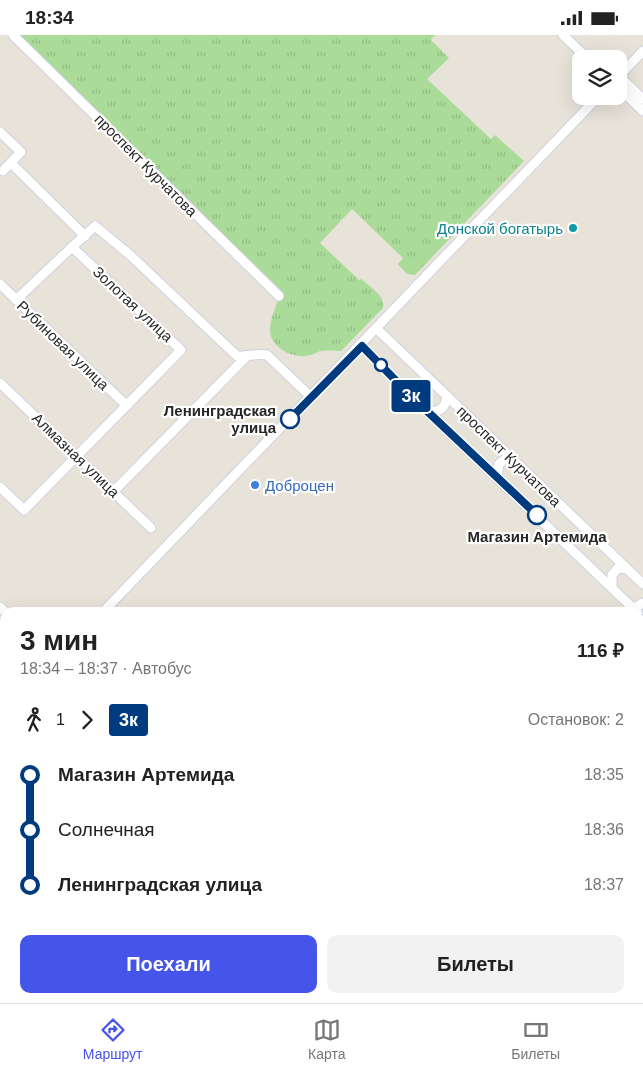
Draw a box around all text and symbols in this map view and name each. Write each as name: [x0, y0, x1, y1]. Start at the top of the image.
text: 18:34: [25, 7, 74, 28]
map controls: [572, 50, 627, 105]
button: layers: [572, 50, 627, 105]
street label: проспект Курчатова: [91, 110, 201, 220]
place label: Донской богатырь: [437, 220, 563, 237]
marker: Донской богатырь: [567, 222, 579, 234]
street label: Золотая улица: [90, 263, 177, 346]
street label: Рубиновая улица: [14, 297, 113, 394]
unlabelled marker: [374, 358, 388, 372]
line badge: 3к: [388, 380, 434, 412]
text: 3к: [401, 386, 421, 406]
place label: Ленинградская улица: [164, 402, 277, 436]
street label: проспект Курчатова: [454, 402, 565, 510]
street label: Алмазная улица: [29, 409, 123, 501]
marker: Ленинградская улица: [280, 409, 300, 429]
place label: Доброцен: [265, 477, 334, 494]
marker: Доброцен: [249, 479, 261, 491]
marker: Магазин Артемида: [527, 505, 547, 525]
place label: Магазин Артемида: [467, 528, 607, 545]
text: 3 мин: [20, 625, 98, 656]
text: 116 ₽: [577, 640, 624, 661]
text: 18:34 – 18:37 · Автобус: [20, 660, 192, 677]
icon: walk: [20, 706, 48, 734]
icon: forward: [73, 706, 101, 734]
text: 3к: [119, 710, 138, 730]
text: 1: [56, 711, 65, 728]
text: Остановок: 2: [528, 711, 624, 728]
text: Магазин Артемида: [58, 764, 234, 785]
text: 18:35: [584, 766, 624, 783]
text: Солнечная: [58, 819, 155, 840]
text: 18:36: [584, 821, 624, 838]
text: Ленинградская улица: [58, 874, 262, 895]
text: 18:37: [584, 876, 624, 893]
button: Поехали: [20, 935, 317, 993]
button: Билеты: [327, 935, 624, 993]
tab: Маршрут: [83, 1016, 142, 1062]
tab: Карта: [308, 1016, 346, 1062]
tab: Билеты: [511, 1016, 560, 1062]

